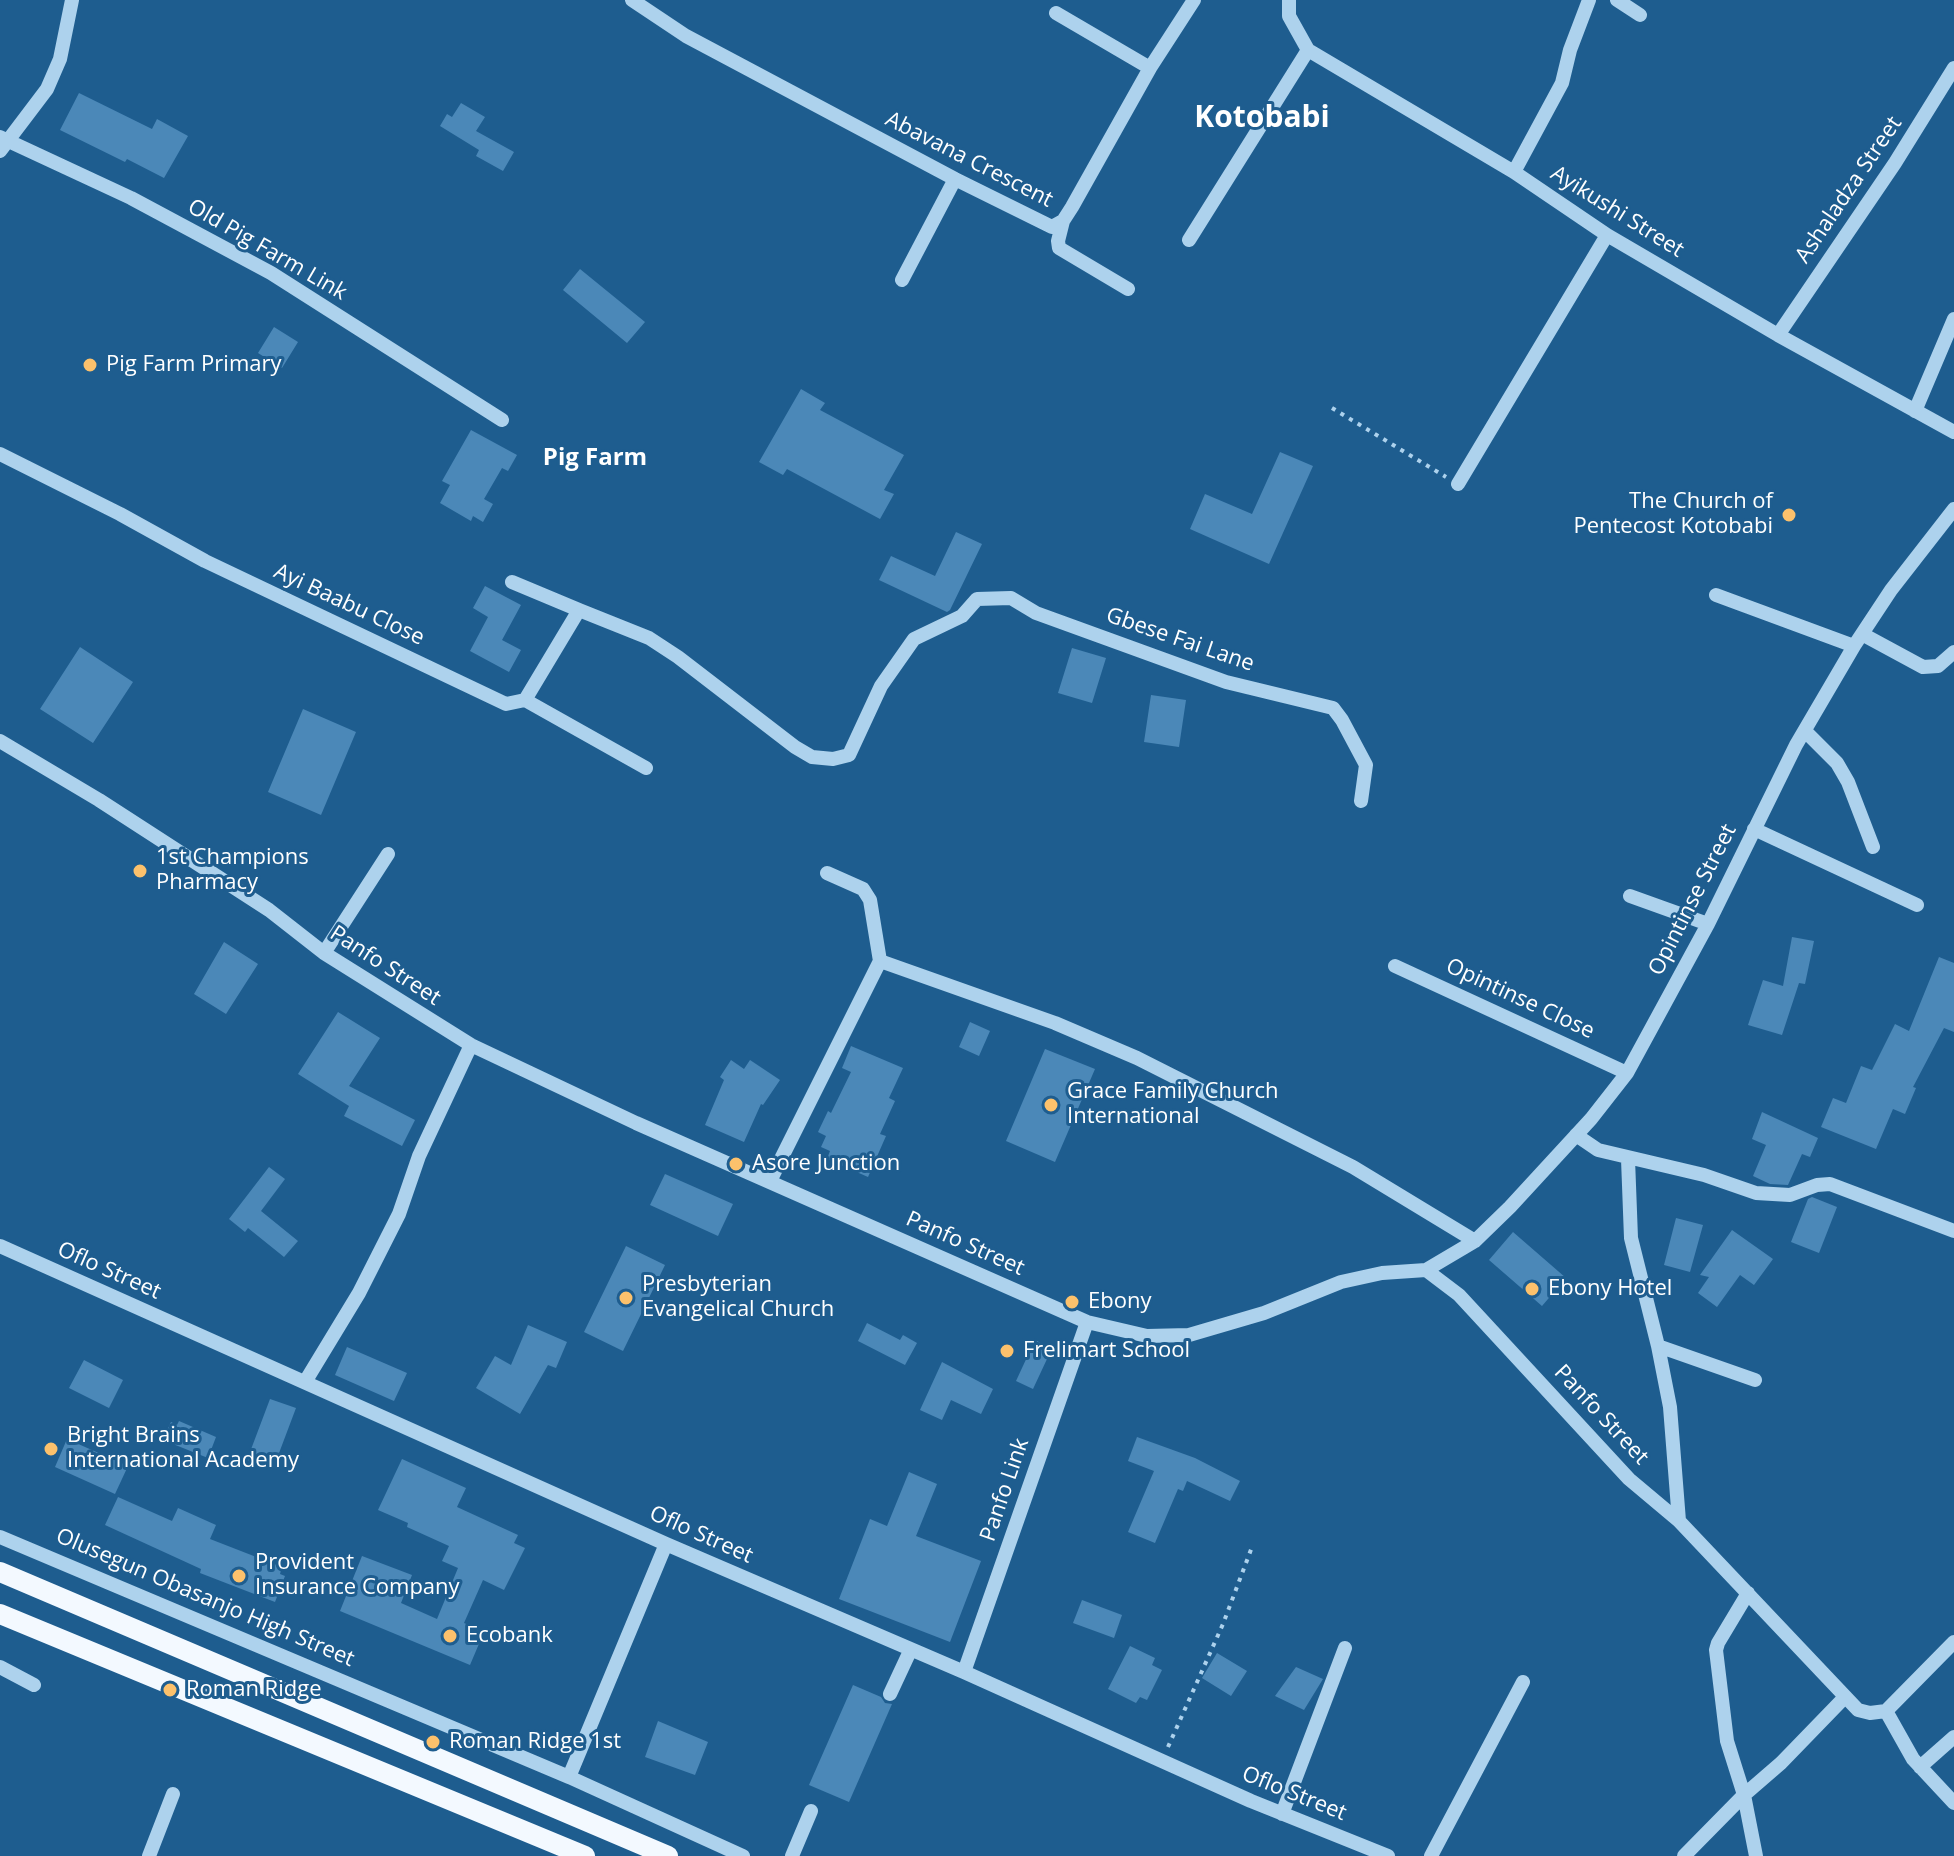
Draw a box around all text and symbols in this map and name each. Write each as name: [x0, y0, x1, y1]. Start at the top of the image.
district label: Kotobabi: [1194, 100, 1330, 136]
street label: Abavana Crescent: [881, 106, 1057, 214]
street label: Ashaladza Street: [1790, 112, 1908, 268]
street label: Ayikushi Street: [1545, 160, 1689, 264]
street label: Old Pig Farm Link: [183, 194, 351, 306]
place label: Pig Farm Primary: [106, 352, 281, 378]
marker: Pig Farm Primary: [81, 356, 99, 374]
district label: Pig Farm: [543, 444, 647, 472]
place label: The Church of Pentecost Kotobabi: [1573, 489, 1773, 540]
marker: The Church of Pentecost Kotobabi: [1780, 506, 1798, 524]
street label: Ayi Baabu Close: [270, 559, 428, 651]
street label: Gbese Fai Lane: [1103, 602, 1257, 678]
street label: Opintinse Street: [1643, 820, 1743, 980]
place label: 1st Champions Pharmacy: [156, 845, 309, 896]
marker: 1st Champions Pharmacy: [131, 862, 149, 880]
street label: Panfo Street: [325, 920, 445, 1012]
street label: Opintinse Close: [1442, 953, 1598, 1045]
place label: Grace Family Church International: [1067, 1079, 1278, 1130]
marker: Grace Family Church International: [1042, 1096, 1060, 1114]
place label: Asore Junction: [752, 1151, 900, 1177]
marker: Asore Junction: [727, 1155, 745, 1173]
street label: Panfo Street: [902, 1206, 1028, 1282]
street label: Oflo Street: [53, 1236, 165, 1306]
place label: Presbyterian Evangelical Church: [642, 1272, 834, 1324]
place label: Ebony Hotel: [1548, 1276, 1672, 1302]
marker: Ebony Hotel: [1523, 1280, 1541, 1298]
marker: Presbyterian Evangelical Church: [617, 1289, 635, 1307]
place label: Ebony: [1088, 1289, 1151, 1315]
marker: Ebony: [1063, 1293, 1081, 1311]
place label: Frelimart School: [1023, 1338, 1190, 1364]
marker: Frelimart School: [998, 1342, 1016, 1360]
street label: Panfo Street: [1548, 1360, 1654, 1470]
place label: Bright Brains International Academy: [67, 1423, 299, 1474]
street label: Panfo Link: [975, 1435, 1035, 1545]
marker: Bright Brains International Academy: [42, 1440, 60, 1458]
street label: Oflo Street: [645, 1500, 757, 1570]
street label: Olusegun Obasanjo High Street: [52, 1523, 358, 1673]
place label: Provident Insurance Company: [255, 1550, 460, 1602]
marker: Provident Insurance Company: [230, 1567, 248, 1585]
place label: Ecobank: [466, 1623, 553, 1649]
marker: Ecobank: [441, 1627, 459, 1645]
place label: Roman Ridge: [186, 1677, 322, 1703]
marker: Roman Ridge: [161, 1681, 179, 1699]
place label: Roman Ridge 1st: [449, 1729, 621, 1755]
marker: Roman Ridge 1st: [424, 1733, 442, 1751]
street label: Oflo Street: [1238, 1761, 1350, 1827]

